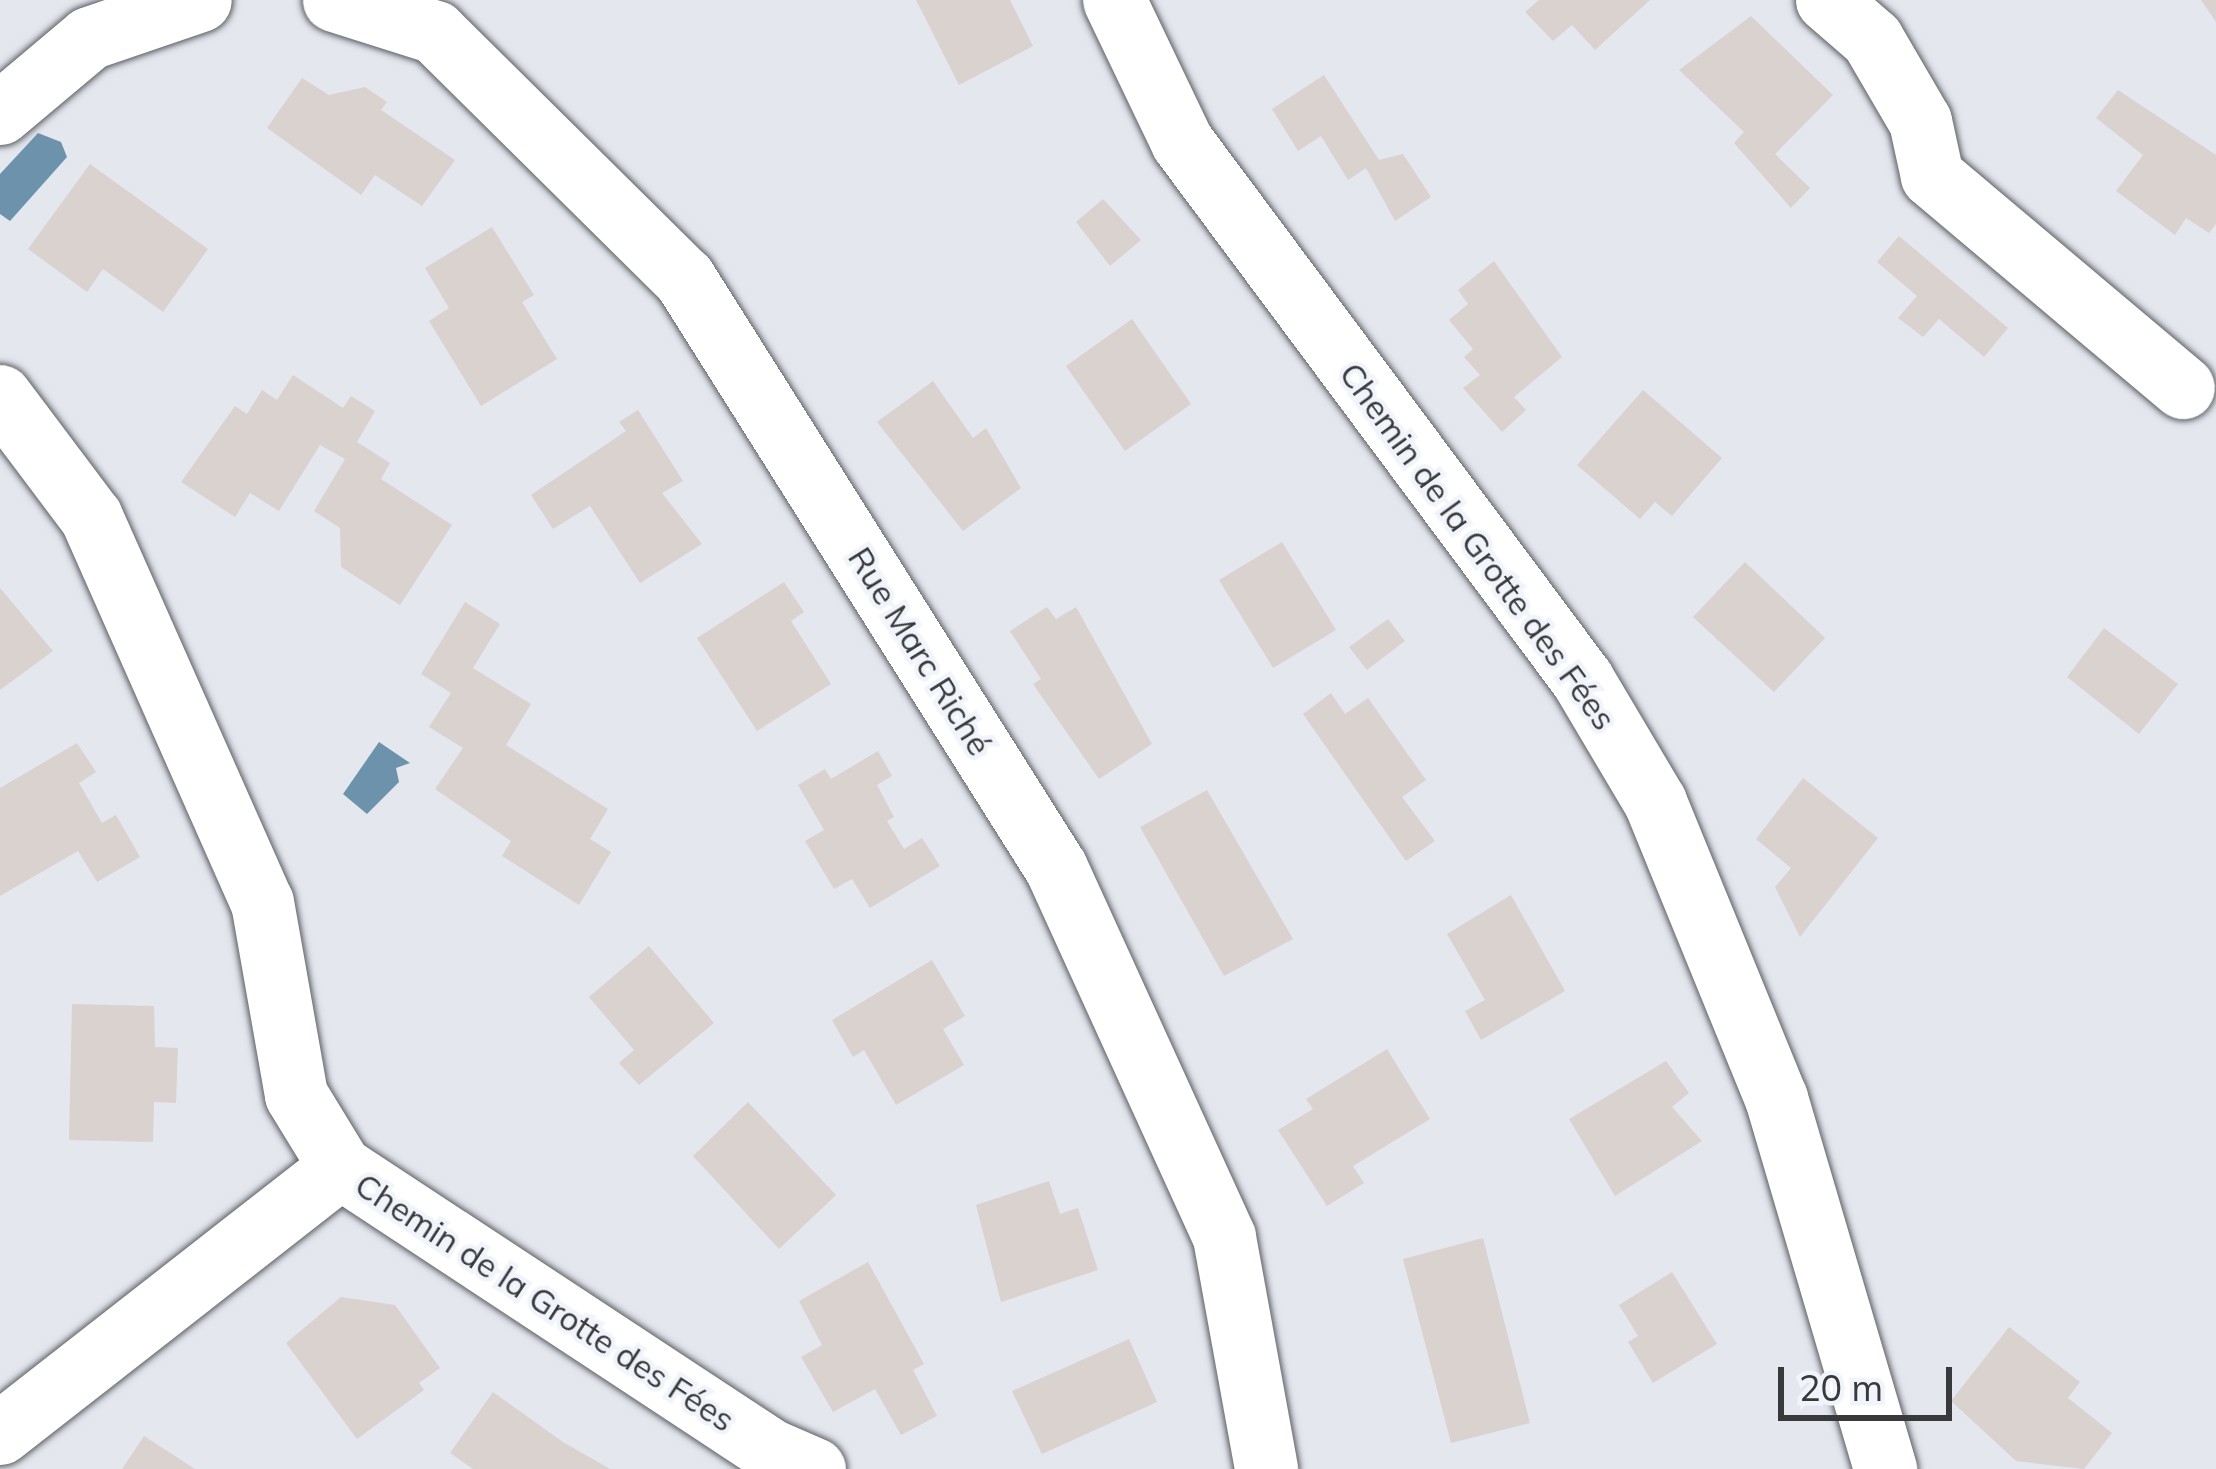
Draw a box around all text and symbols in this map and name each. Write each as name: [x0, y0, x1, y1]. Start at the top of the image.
street label: Chemin de la Grotte des Fées: [1332, 355, 1624, 737]
street label: Rue Marc Riché: [840, 540, 1000, 762]
street label: Chemin de la Grotte des Fées: [348, 1165, 742, 1439]
scale bar: [1784, 1343, 1958, 1417]
text: 20 m: [1799, 1365, 1883, 1410]

